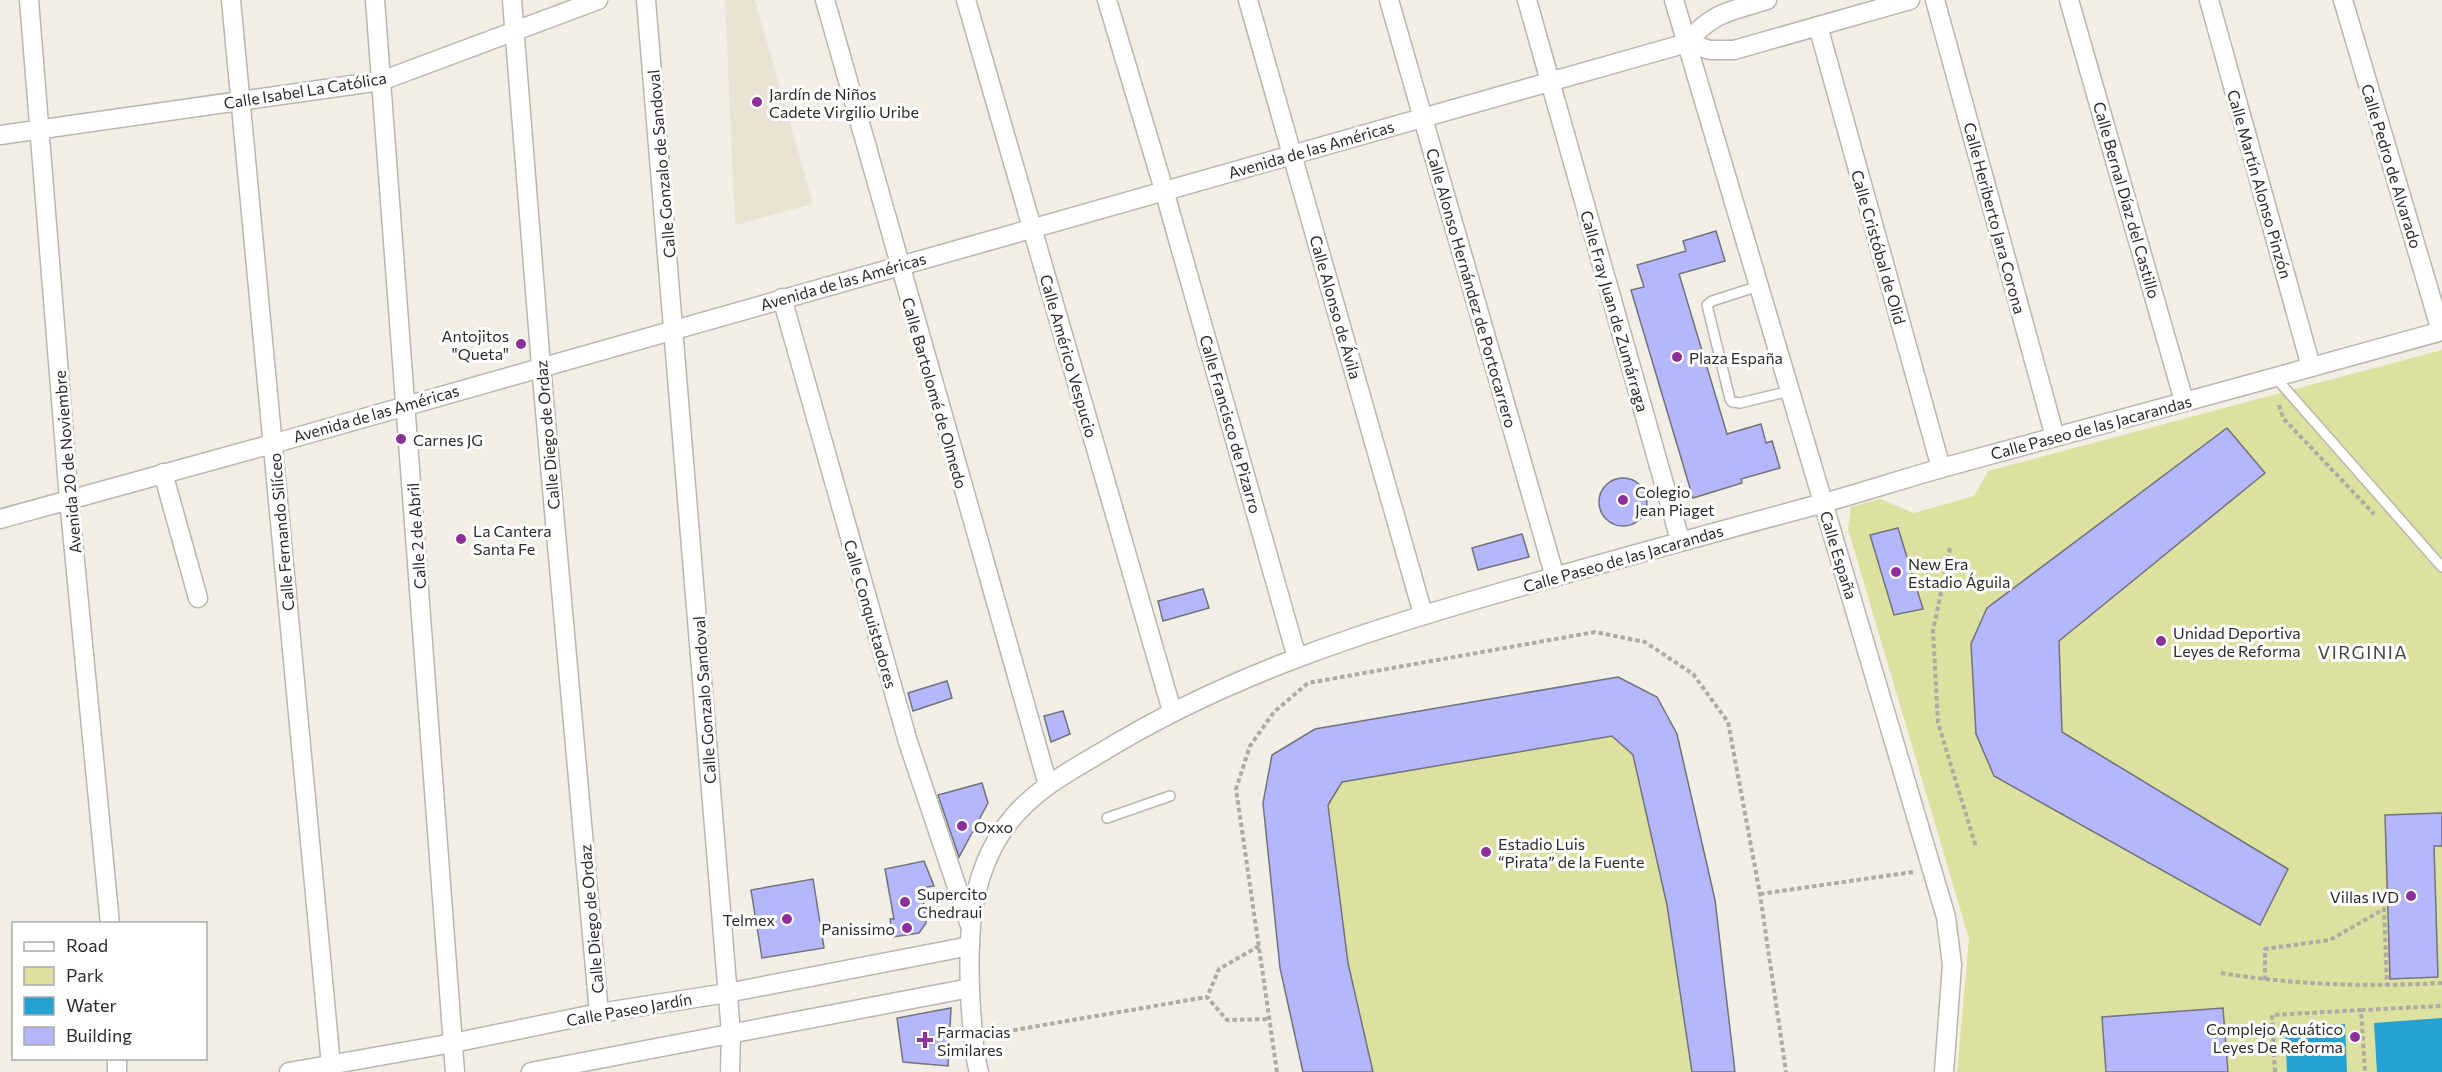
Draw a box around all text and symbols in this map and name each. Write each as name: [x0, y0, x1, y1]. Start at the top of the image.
street label: Calle Isabel La Católica: [222, 68, 388, 112]
street label: Calle Gonzalo de Sandoval: [643, 69, 679, 259]
street label: Calle Pedro de Alvarado: [2358, 82, 2426, 250]
place label: Jardín de Niños Cadete Virgilio Uribe: [769, 84, 919, 121]
street label: Calle Martín Alonso Pinzón: [2224, 87, 2296, 281]
marker: Jardín de Niños Cadete Virgilio Uribe: [750, 95, 764, 109]
street label: Calle Bernal Díaz del Castillo: [2090, 99, 2164, 301]
street label: Avenida de las Américas: [1226, 116, 1396, 182]
street label: Calle Heriberto Jara Corona: [1960, 120, 2030, 316]
street label: Calle Alonso Hernández de Portocarrero: [1423, 146, 1521, 430]
street label: Calle Cristóbal de Olid: [1848, 168, 1910, 326]
street label: Calle Fray Juan de Zumárraga: [1577, 208, 1653, 414]
street label: Calle Alonso de Ávila: [1306, 233, 1366, 381]
street label: Avenida de las Américas: [758, 248, 928, 314]
street label: Calle Américo Vespucio: [1037, 272, 1101, 440]
street label: Calle Bartolomé de Olmedo: [899, 295, 971, 491]
place label: Antojitos "Queta": [441, 326, 509, 363]
street label: Calle Francisco de Pizarro: [1196, 333, 1266, 515]
marker: Antojitos "Queta": [514, 337, 528, 351]
place label: Plaza España: [1689, 348, 1783, 367]
marker: Plaza España: [1670, 350, 1684, 364]
street label: Calle Diego de Ordaz: [531, 359, 563, 511]
street label: Avenida 20 de Noviembre: [50, 370, 84, 554]
street label: Avenida de las Américas: [291, 380, 461, 446]
street label: Calle Paseo de las Jacarandas: [1988, 391, 2194, 463]
place label: Carnes JG: [413, 430, 483, 449]
marker: Carnes JG: [394, 432, 408, 446]
street label: Calle Fernando Silíceo: [265, 452, 297, 612]
street label: Calle 2 de Abril: [403, 482, 429, 590]
place label: Colegio Jean Piaget: [1635, 482, 1715, 519]
marker: Colegio Jean Piaget: [1616, 493, 1630, 507]
street label: Calle España: [1817, 509, 1861, 601]
street label: Calle Paseo de las Jacarandas: [1521, 520, 1725, 596]
place label: La Cantera Santa Fe: [473, 521, 552, 558]
marker: La Cantera Santa Fe: [454, 532, 468, 546]
street label: Calle Conquistadores: [841, 537, 901, 691]
place label: New Era Estadio Águila: [1908, 554, 2010, 591]
marker: New Era Estadio Águila: [1889, 565, 1903, 579]
street label: Calle Gonzalo Sandoval: [689, 615, 719, 785]
place label: Unidad Deportiva Leyes de Reforma: [2173, 623, 2301, 660]
marker: Unidad Deportiva Leyes de Reforma: [2154, 634, 2168, 648]
district label: VIRGINIA: [2318, 641, 2408, 663]
place label: Oxxo: [974, 817, 1013, 836]
marker: Oxxo: [955, 819, 969, 833]
place label: Estadio Luis “Pirata” de la Fuente: [1498, 834, 1644, 871]
street label: Calle Diego de Ordaz: [575, 843, 607, 995]
marker: Estadio Luis “Pirata” de la Fuente: [1479, 845, 1493, 859]
place label: Supercito Chedraui: [917, 884, 987, 921]
place label: Villas IVD: [2330, 887, 2399, 906]
marker: Villas IVD: [2404, 889, 2418, 903]
marker: Supercito Chedraui: [898, 895, 912, 909]
place label: Telmex: [723, 910, 775, 929]
marker: Telmex: [780, 912, 794, 926]
place label: Panissimo: [821, 919, 895, 938]
marker: Panissimo: [900, 921, 914, 935]
legend: [12, 922, 207, 1060]
text: Road: [66, 934, 108, 956]
text: Park: [66, 964, 104, 986]
street label: Calle Paseo Jardín: [565, 989, 693, 1029]
text: Water: [66, 994, 117, 1016]
place label: Complejo Acuático Leyes De Reforma: [2206, 1019, 2343, 1056]
place label: Farmacias Similares: [937, 1022, 1011, 1059]
text: Building: [66, 1024, 132, 1046]
marker: Complejo Acuático Leyes De Reforma: [2348, 1030, 2362, 1044]
marker: Farmacias Similares: [918, 1033, 932, 1047]

